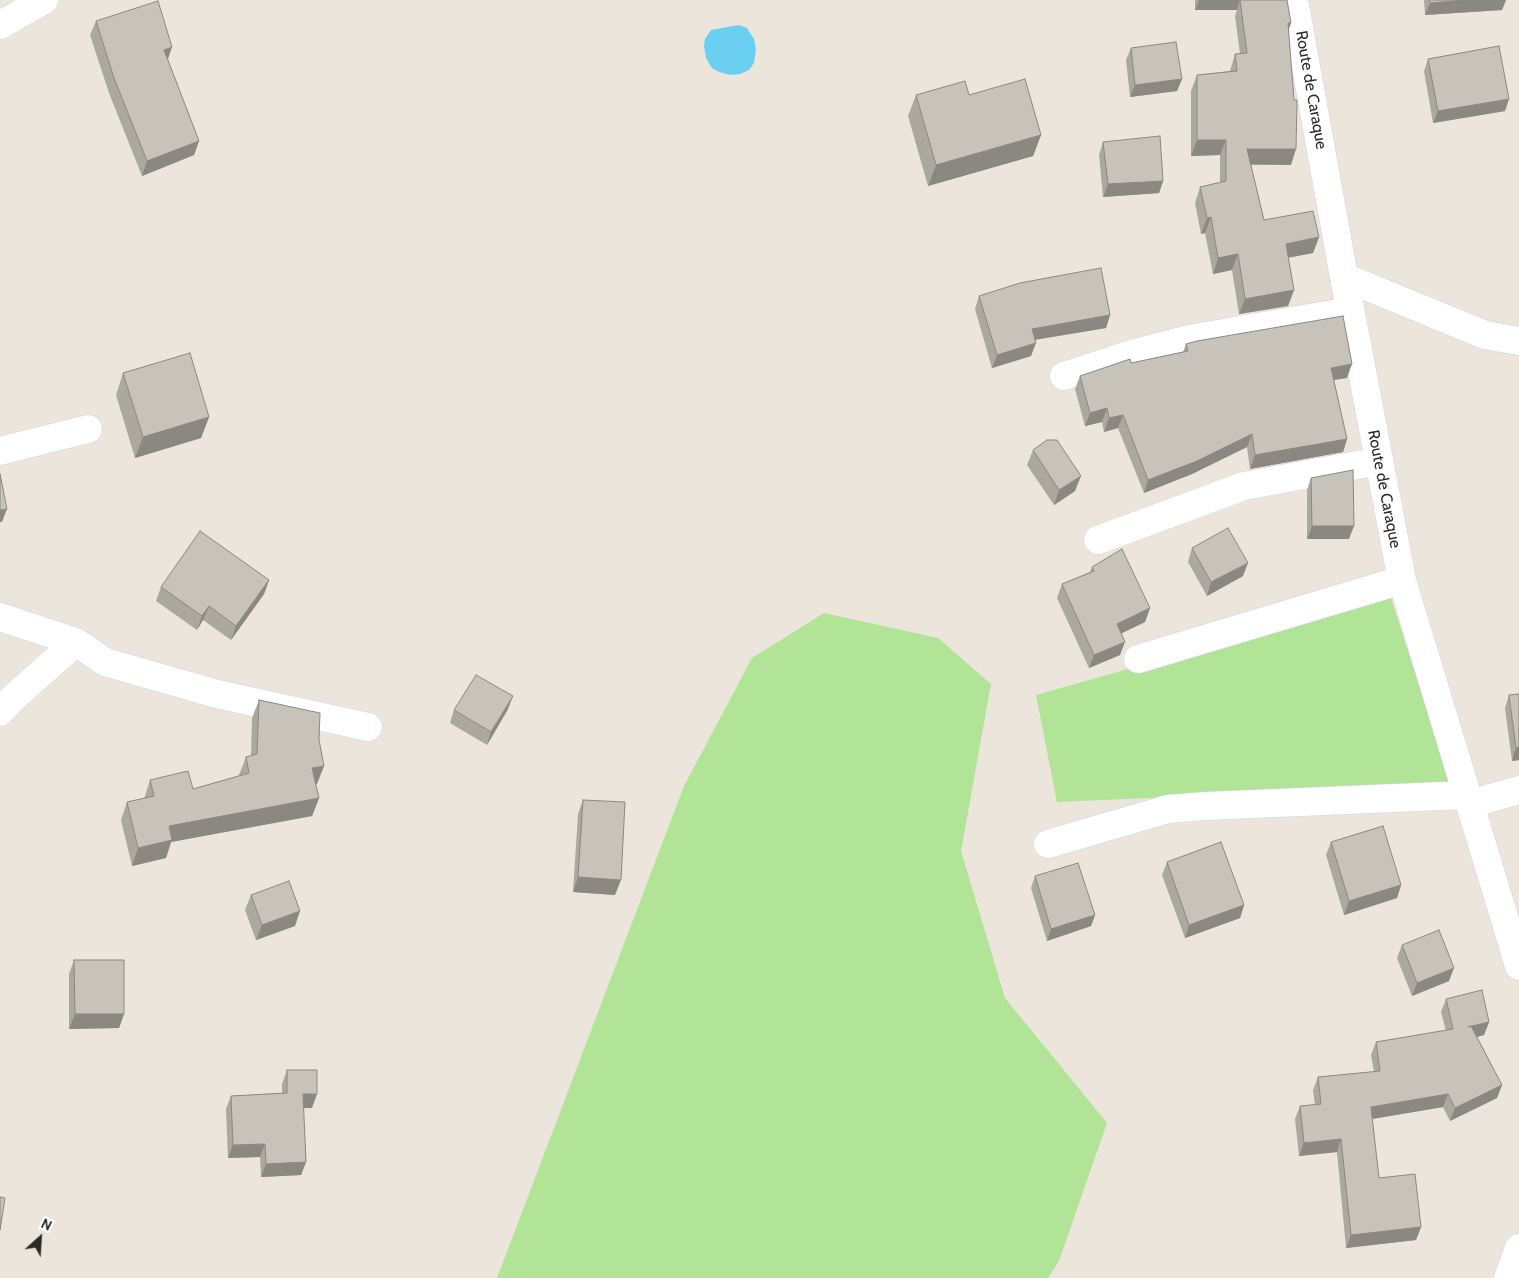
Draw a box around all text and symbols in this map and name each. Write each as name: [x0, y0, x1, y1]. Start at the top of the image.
street label: Route de Caraque: [1291, 29, 1331, 151]
street label: Route de Caraque: [1363, 428, 1405, 550]
north arrow: [15, 1213, 65, 1263]
text: N: [38, 1214, 55, 1235]

